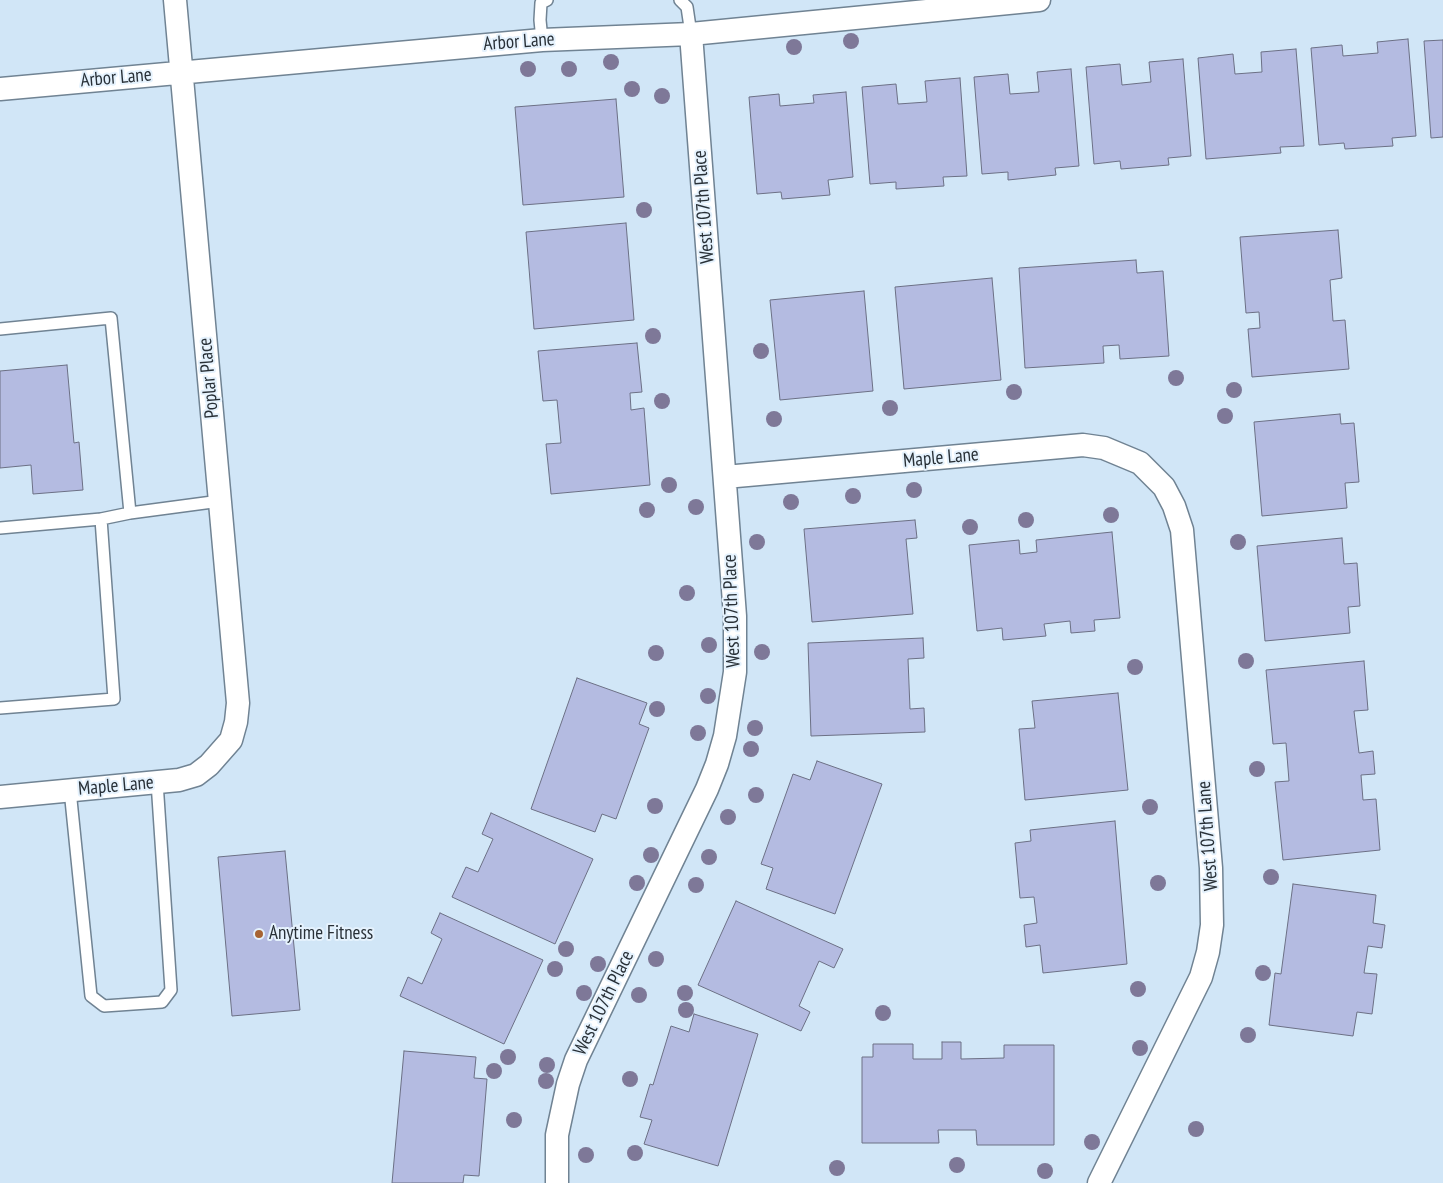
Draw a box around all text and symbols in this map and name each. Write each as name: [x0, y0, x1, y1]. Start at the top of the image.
street label: Arbor Lane: [483, 28, 555, 56]
street label: Arbor Lane: [79, 64, 153, 92]
street label: West 107th Place: [689, 150, 719, 264]
street label: Poplar Place: [194, 337, 224, 419]
street label: Maple Lane: [902, 443, 980, 473]
street label: West 107th Place: [719, 554, 745, 668]
street label: Maple Lane: [77, 771, 155, 801]
street label: West 107th Lane: [1193, 780, 1223, 892]
place label: Anytime Fitness: [269, 923, 373, 945]
marker: Anytime Fitness: [253, 928, 265, 940]
street label: West 107th Place: [569, 947, 639, 1059]

